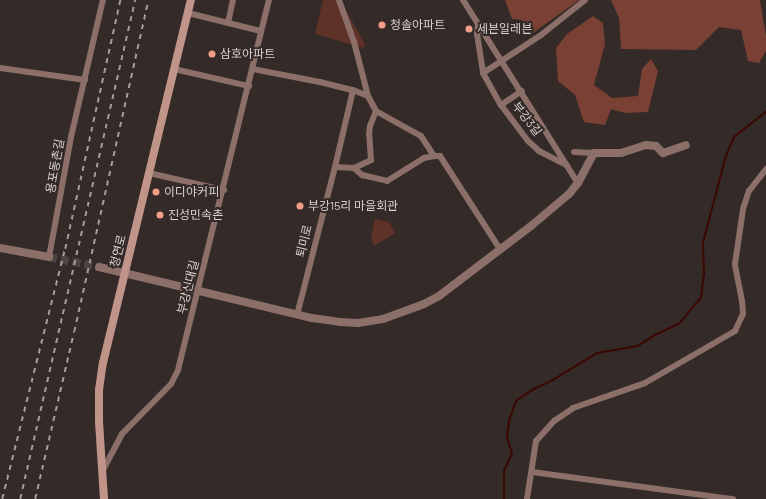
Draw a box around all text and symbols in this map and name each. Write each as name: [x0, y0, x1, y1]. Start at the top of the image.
place label: 청솔아파트: [390, 18, 445, 32]
marker: 청솔아파트: [377, 20, 387, 30]
place label: 세븐일레븐: [477, 22, 532, 36]
marker: 세븐일레븐: [464, 24, 474, 34]
place label: 삼호아파트: [220, 47, 275, 61]
marker: 삼호아파트: [207, 49, 217, 59]
street label: 부강3길: [509, 99, 545, 139]
street label: 용포동촌길: [43, 138, 67, 194]
place label: 이디야커피: [164, 185, 219, 199]
marker: 이디야커피: [151, 187, 161, 197]
place label: 부강15리 마을회관: [308, 199, 398, 213]
marker: 부강15리 마을회관: [295, 201, 305, 211]
place label: 진성민속촌: [168, 208, 223, 222]
marker: 진성민속촌: [155, 210, 165, 220]
street label: 퇴미로: [293, 223, 315, 259]
street label: 청연로: [107, 233, 129, 269]
street label: 부강신대길: [174, 258, 202, 316]

